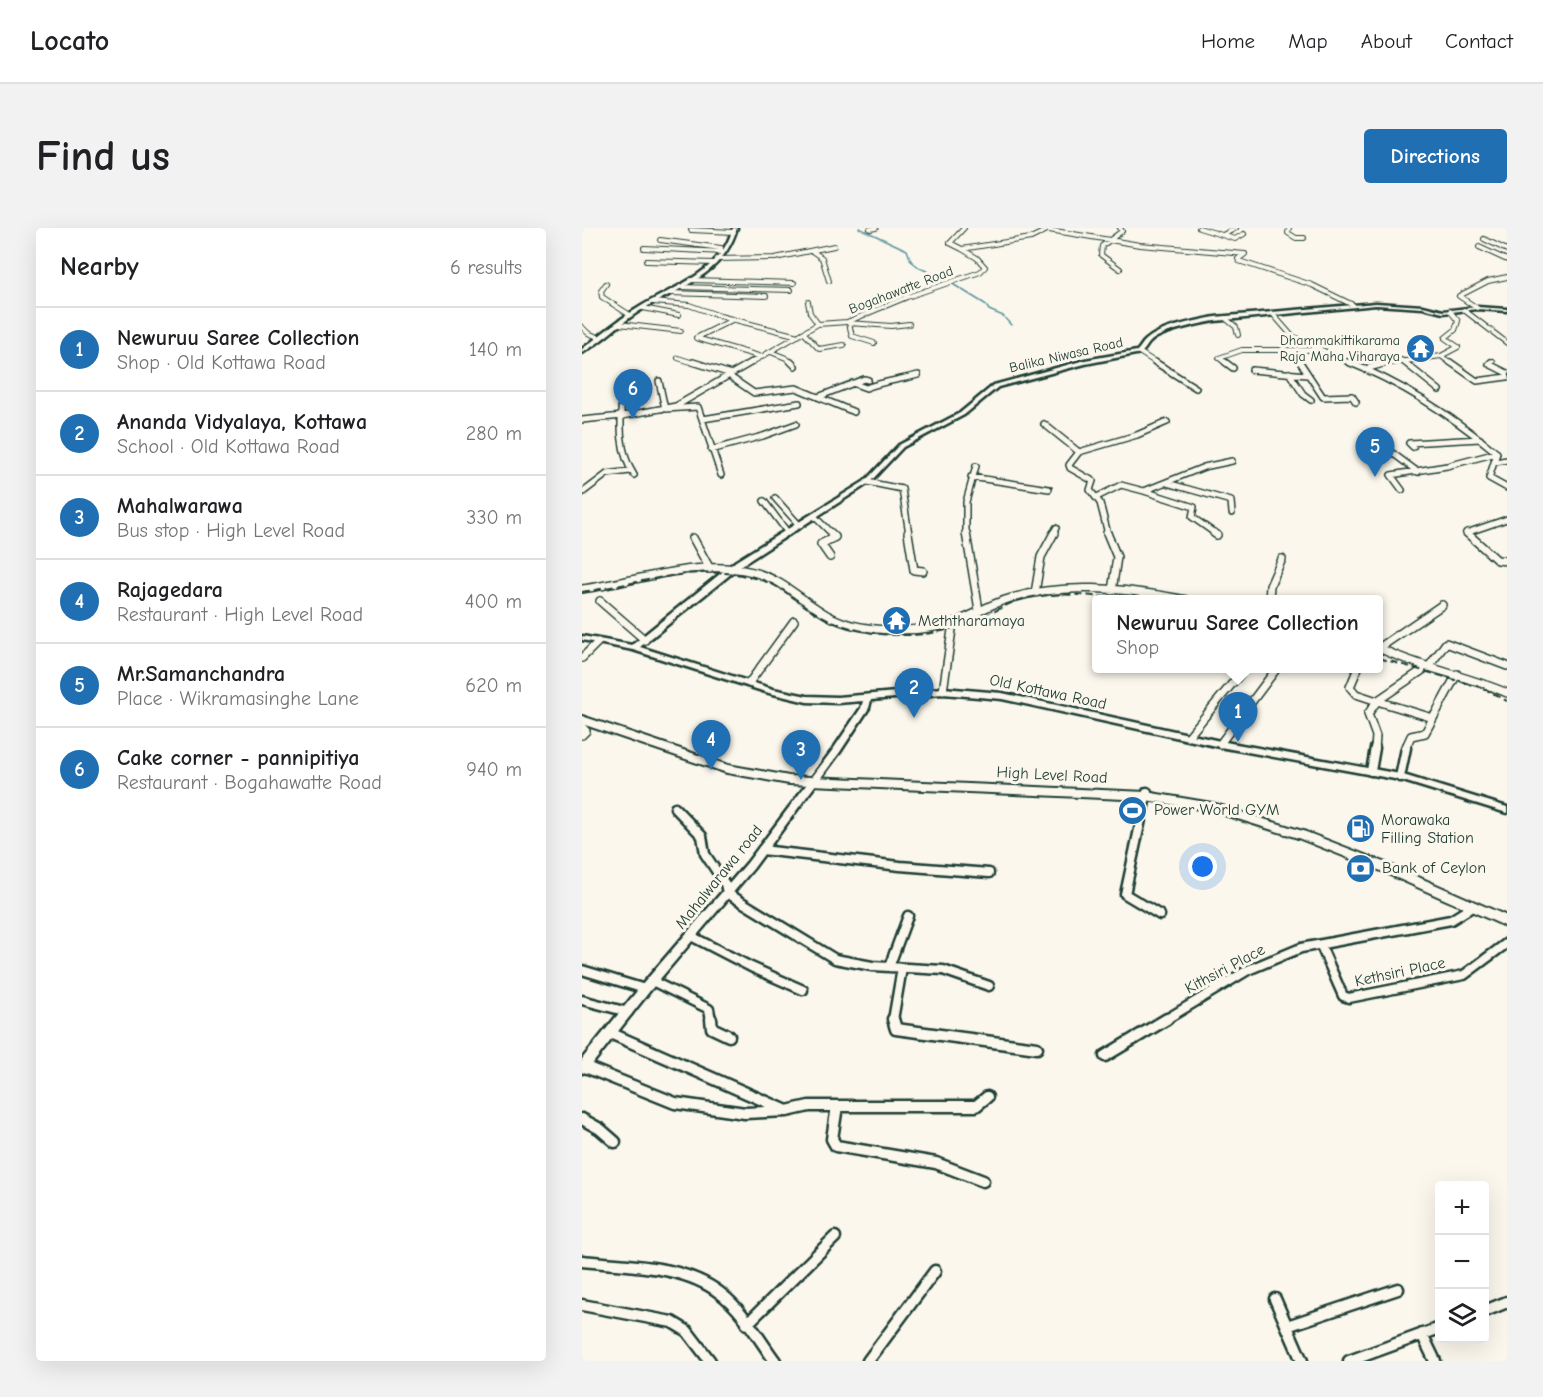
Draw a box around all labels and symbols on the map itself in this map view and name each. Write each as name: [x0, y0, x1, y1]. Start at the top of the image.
street label: Bogahawatte Road: [846, 262, 956, 318]
place label: Dhammakittikarama Raja Maha Viharaya: [1280, 332, 1400, 365]
temple icon: Dhammakittikarama Raja Maha Viharaya: [1405, 332, 1437, 364]
street label: Balika Niwasa Road: [1007, 334, 1125, 376]
pin: 6: [614, 370, 652, 419]
pin: 5: [1356, 428, 1394, 477]
temple icon: Meththaramaya: [881, 605, 913, 637]
place label: Meththaramaya: [918, 612, 1025, 630]
pin: 2: [894, 668, 934, 718]
street label: Old Kottawa Road: [988, 671, 1108, 713]
pin: 1: [1218, 692, 1258, 742]
pin: 4: [692, 720, 730, 770]
pin: 3: [782, 730, 820, 780]
street label: High Level Road: [996, 763, 1108, 787]
sports icon: Power World GYM: [1117, 794, 1149, 826]
place label: Power World GYM: [1154, 801, 1279, 819]
place label: Morawaka Filling Station: [1381, 811, 1474, 847]
fuel station icon: Morawaka Filling Station: [1344, 813, 1376, 845]
street label: Mahalwarawa road: [672, 822, 766, 932]
your location: [1188, 852, 1217, 881]
bank icon: Bank of Ceylon: [1345, 852, 1377, 884]
place label: Bank of Ceylon: [1382, 859, 1486, 877]
street label: Kithsiri Place: [1182, 940, 1268, 998]
street label: Kethsiri Place: [1353, 954, 1447, 990]

